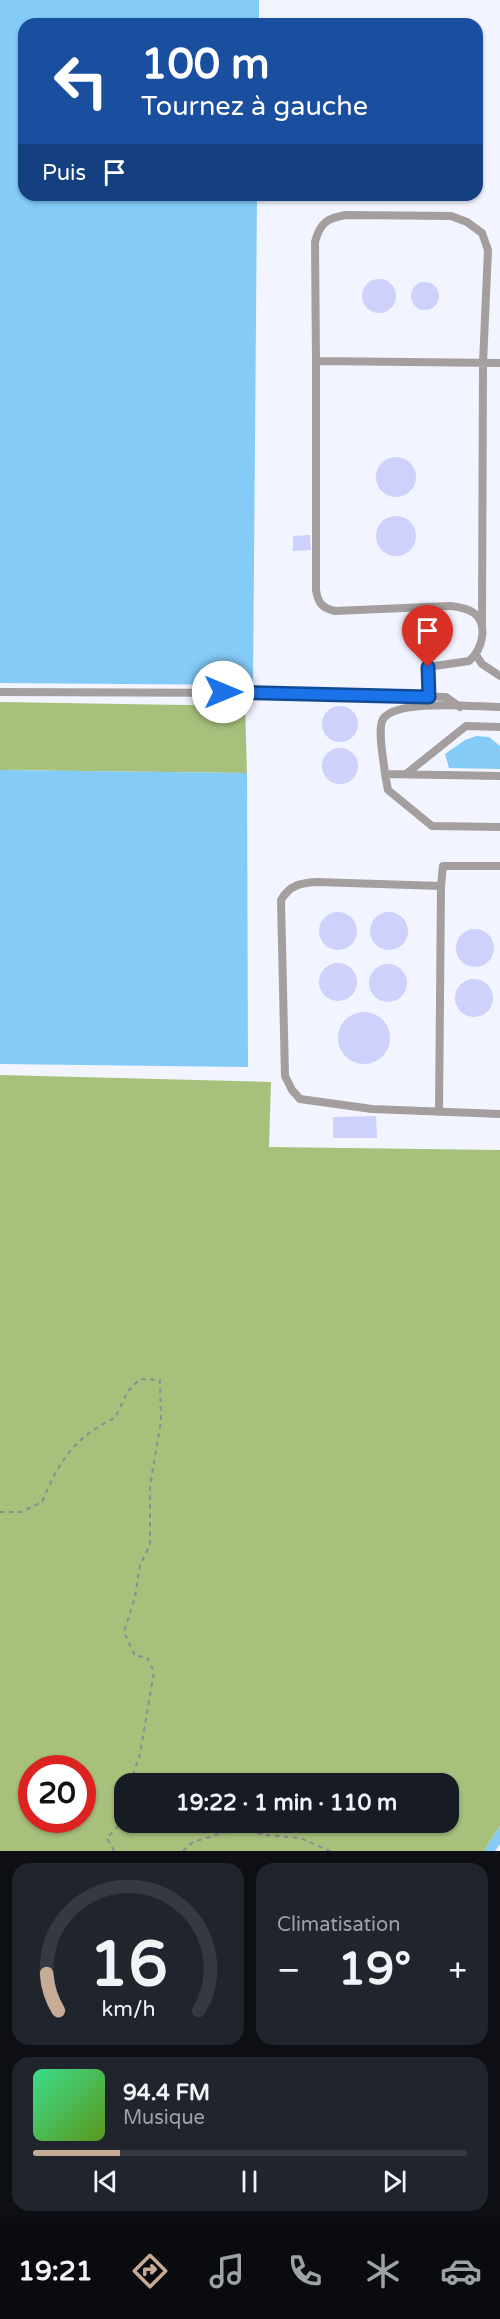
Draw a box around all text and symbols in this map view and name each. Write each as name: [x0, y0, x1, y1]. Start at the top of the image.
text: 100 m: [141, 39, 270, 90]
icon: left: [42, 42, 120, 120]
text: Tournez à gauche: [141, 90, 368, 123]
icon: arrive: [98, 156, 131, 189]
text: Puis: [42, 160, 86, 186]
pin: [402, 605, 453, 667]
icon: arrive: [411, 614, 444, 647]
position arrow: [191, 660, 255, 724]
speed limit sign: 20: [18, 1755, 96, 1833]
text: 19:22 · 1 min · 110 m: [176, 1790, 397, 1816]
text: Climatisation: [277, 1913, 400, 1937]
text: 16: [89, 1928, 167, 2003]
text: 19°: [338, 1943, 411, 1997]
text: −: [277, 1951, 301, 1990]
text: +: [448, 1951, 467, 1990]
text: km/h: [101, 1996, 155, 2022]
text: 94.4 FM: [123, 2080, 210, 2106]
text: Musique: [123, 2106, 205, 2130]
icon: previous: [89, 2165, 122, 2198]
icon: pause: [233, 2165, 266, 2198]
icon: next: [378, 2165, 411, 2198]
icon: directions: [129, 2250, 171, 2292]
icon: music: [206, 2250, 248, 2292]
icon: phone: [284, 2250, 326, 2292]
icon: climate: [362, 2250, 404, 2292]
icon: car: [440, 2250, 482, 2292]
text: 19:21: [18, 2255, 93, 2288]

